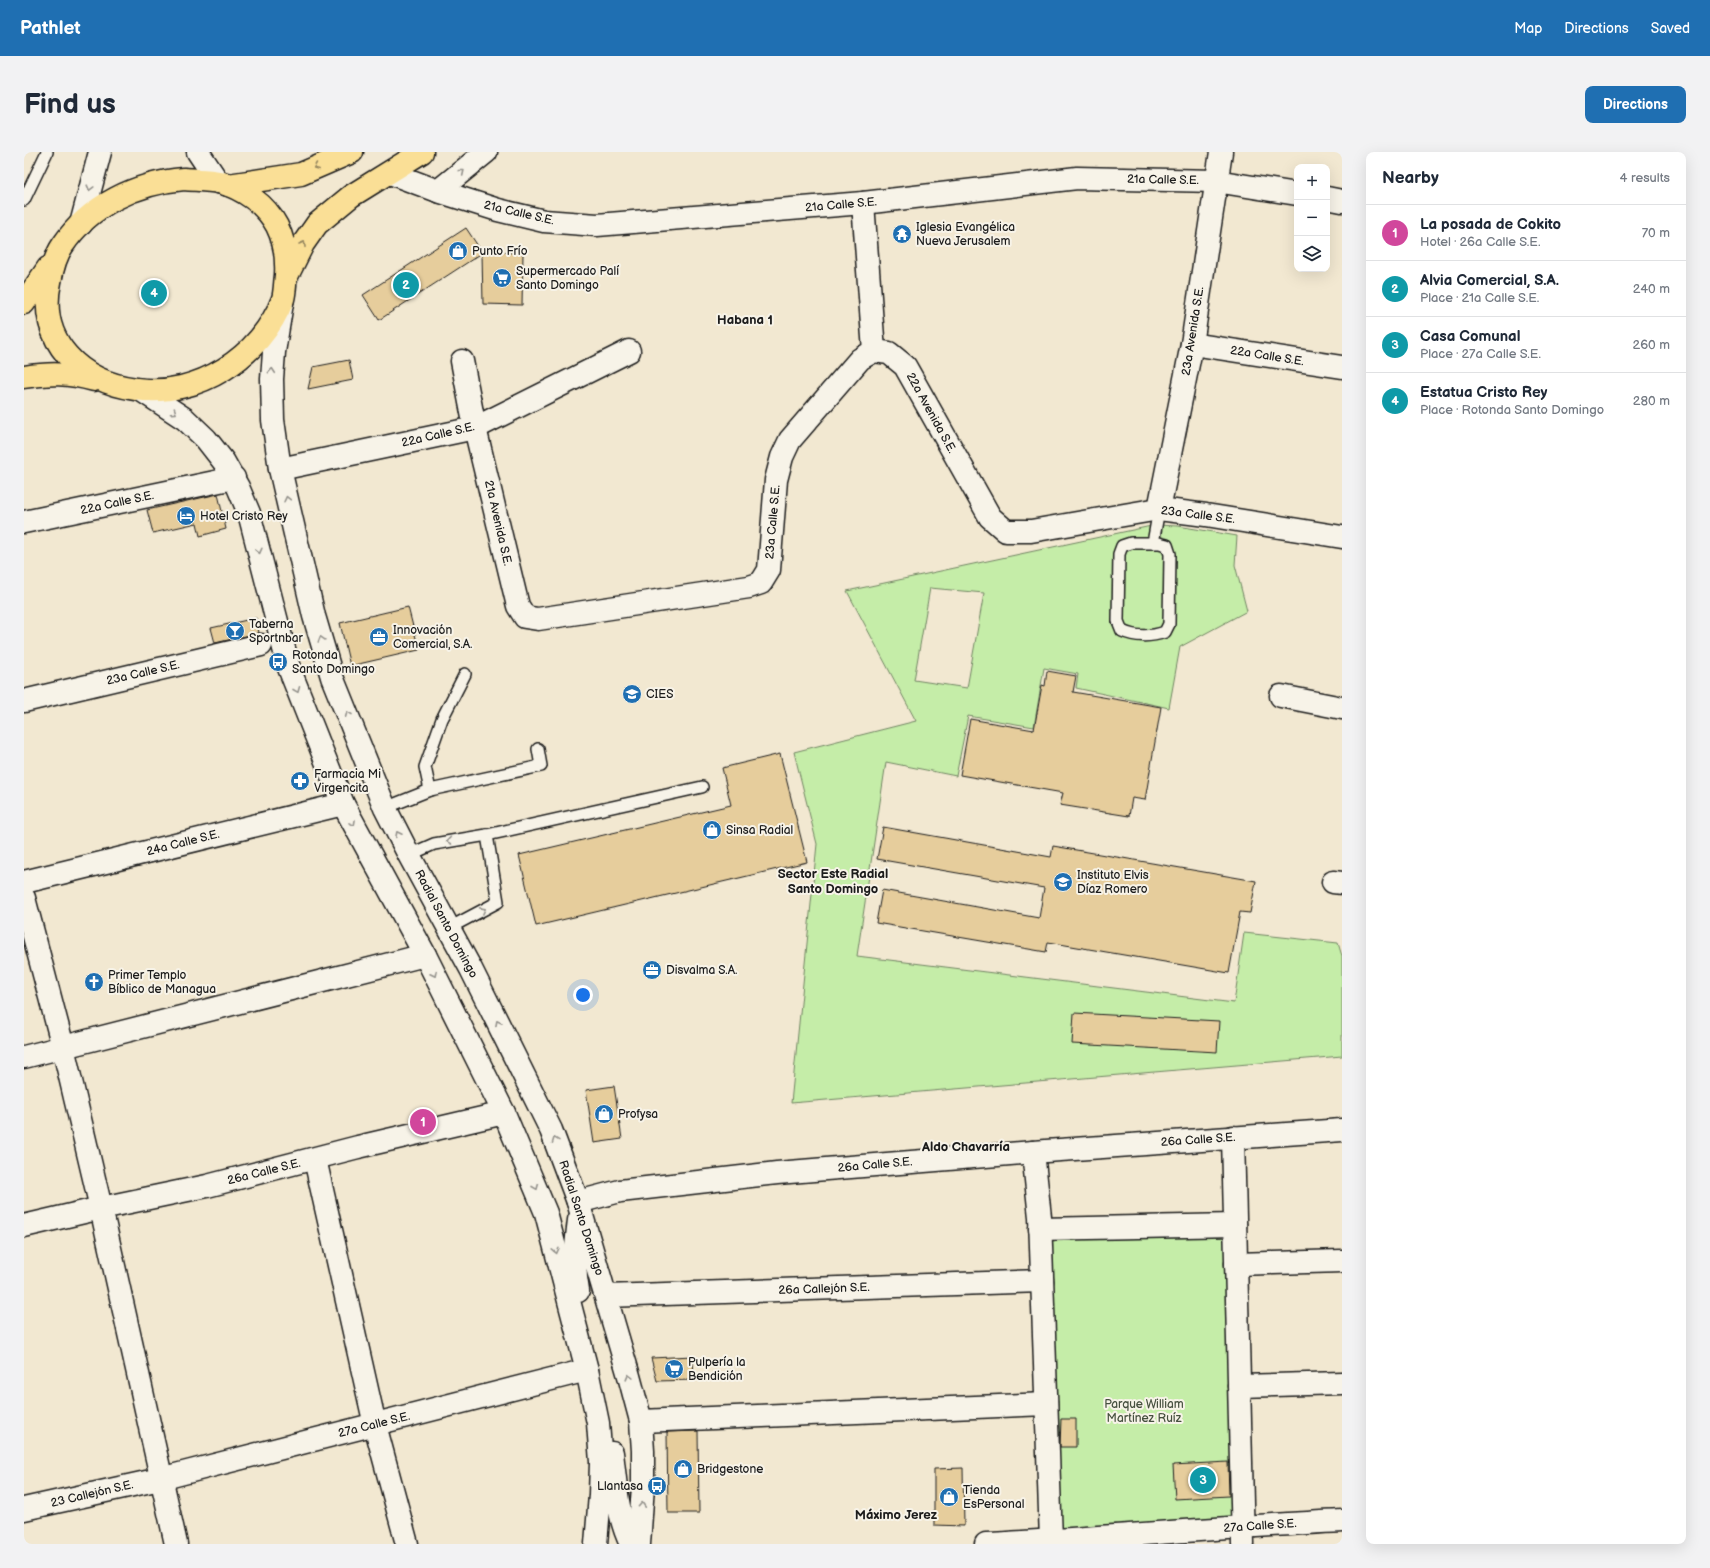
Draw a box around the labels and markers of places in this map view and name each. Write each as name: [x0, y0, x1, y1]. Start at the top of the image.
place label: Iglesia Evangélica Nueva Jerusalem: [916, 220, 1015, 249]
temple icon: Iglesia Evangélica Nueva Jerusalem: [891, 223, 913, 245]
shop icon: Punto Frío: [447, 240, 469, 262]
place label: Punto Frío: [472, 244, 528, 259]
place label: Supermercado Palí Santo Domingo: [516, 264, 619, 293]
supermarket icon: Supermercado Palí Santo Domingo: [491, 267, 513, 289]
pin: 2: [393, 270, 419, 300]
pin: 4: [141, 278, 167, 308]
hotel icon: Hotel Cristo Rey: [175, 505, 197, 527]
place label: Hotel Cristo Rey: [200, 509, 288, 524]
place label: Taberna Sportnbar: [249, 617, 304, 646]
bar icon: Taberna Sportnbar: [224, 620, 246, 642]
place label: Innovación Comercial, S.A.: [393, 623, 472, 652]
office icon: Innovación Comercial, S.A.: [368, 626, 390, 648]
place label: Rotonda Santo Domingo: [292, 648, 375, 677]
bus stop icon: Rotonda Santo Domingo: [267, 651, 289, 673]
school or university icon: CIES: [621, 683, 643, 705]
place label: CIES: [646, 687, 673, 702]
place label: Farmacia Mi Virgencita: [314, 767, 381, 796]
pharmacy icon: Farmacia Mi Virgencita: [289, 770, 311, 792]
shop icon: Sinsa Radial: [701, 819, 723, 841]
place label: Sinsa Radial: [726, 823, 793, 838]
place label: Instituto Elvis Díaz Romero: [1077, 868, 1149, 897]
school or university icon: Instituto Elvis Díaz Romero: [1052, 871, 1074, 893]
office icon: Disvalma S.A.: [641, 959, 663, 981]
place label: Disvalma S.A.: [666, 963, 737, 978]
place label: Primer Templo Bíblico de Managua: [108, 968, 216, 997]
church icon: Primer Templo Bíblico de Managua: [83, 971, 105, 993]
shop icon: Profysa: [593, 1103, 615, 1125]
pin: 1: [410, 1107, 436, 1137]
place label: Profysa: [618, 1107, 658, 1122]
place label: Pulpería la Bendición: [688, 1355, 746, 1384]
supermarket icon: Pulpería la Bendición: [663, 1358, 685, 1380]
shop icon: Bridgestone: [672, 1458, 694, 1480]
place label: Bridgestone: [697, 1462, 763, 1477]
pin: 3: [1190, 1465, 1216, 1495]
bus stop icon: Llantasa: [646, 1475, 668, 1497]
place label: Llantasa: [597, 1479, 643, 1494]
place label: Tienda EsPersonal: [963, 1483, 1024, 1512]
shop icon: Tienda EsPersonal: [938, 1486, 960, 1508]

